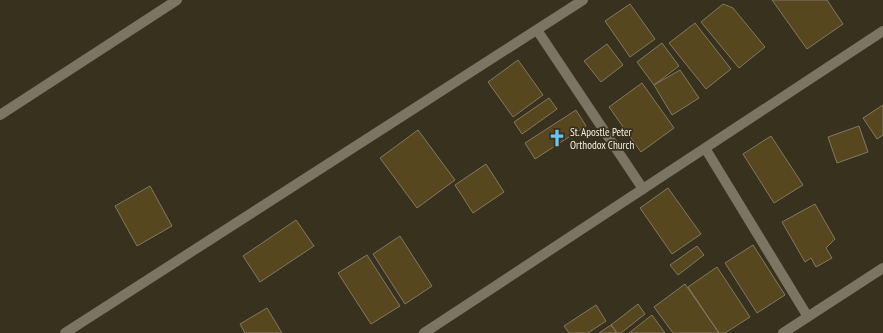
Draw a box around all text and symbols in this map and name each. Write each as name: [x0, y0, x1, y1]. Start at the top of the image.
place label: St. Apostle Peter Orthodox Church: [570, 125, 634, 152]
church icon: St. Apostle Peter Orthodox Church: [547, 128, 567, 148]

